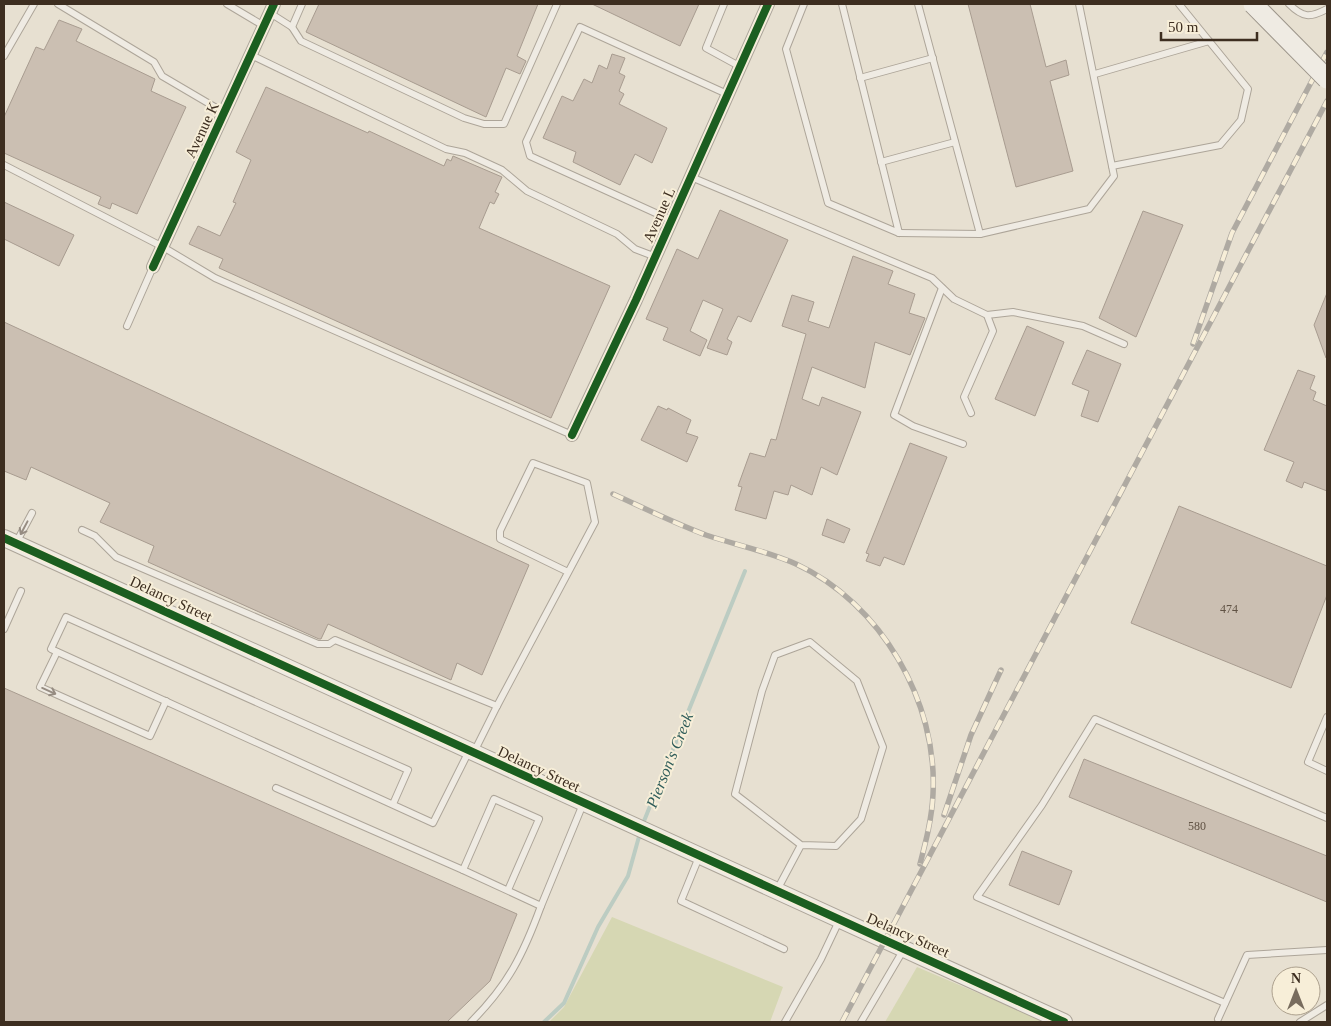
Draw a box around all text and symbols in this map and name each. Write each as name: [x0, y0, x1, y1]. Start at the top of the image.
scale bar: [1161, 10, 1257, 42]
text: 50 m: [1168, 19, 1199, 35]
street label: Avenue K: [182, 99, 222, 161]
street label: Avenue L: [640, 185, 678, 245]
one-way arrow: [19, 521, 29, 536]
street label: Delancy Street: [127, 573, 215, 625]
house number: 474: [1220, 602, 1238, 616]
one-way arrow: [41, 687, 56, 697]
water label: Pierson's Creek: [642, 709, 697, 811]
street label: Delancy Street: [495, 743, 583, 795]
house number: 580: [1188, 819, 1206, 833]
street label: Delancy Street: [864, 910, 953, 961]
north arrow: [1271, 966, 1321, 1016]
text: N: [1291, 971, 1301, 986]

